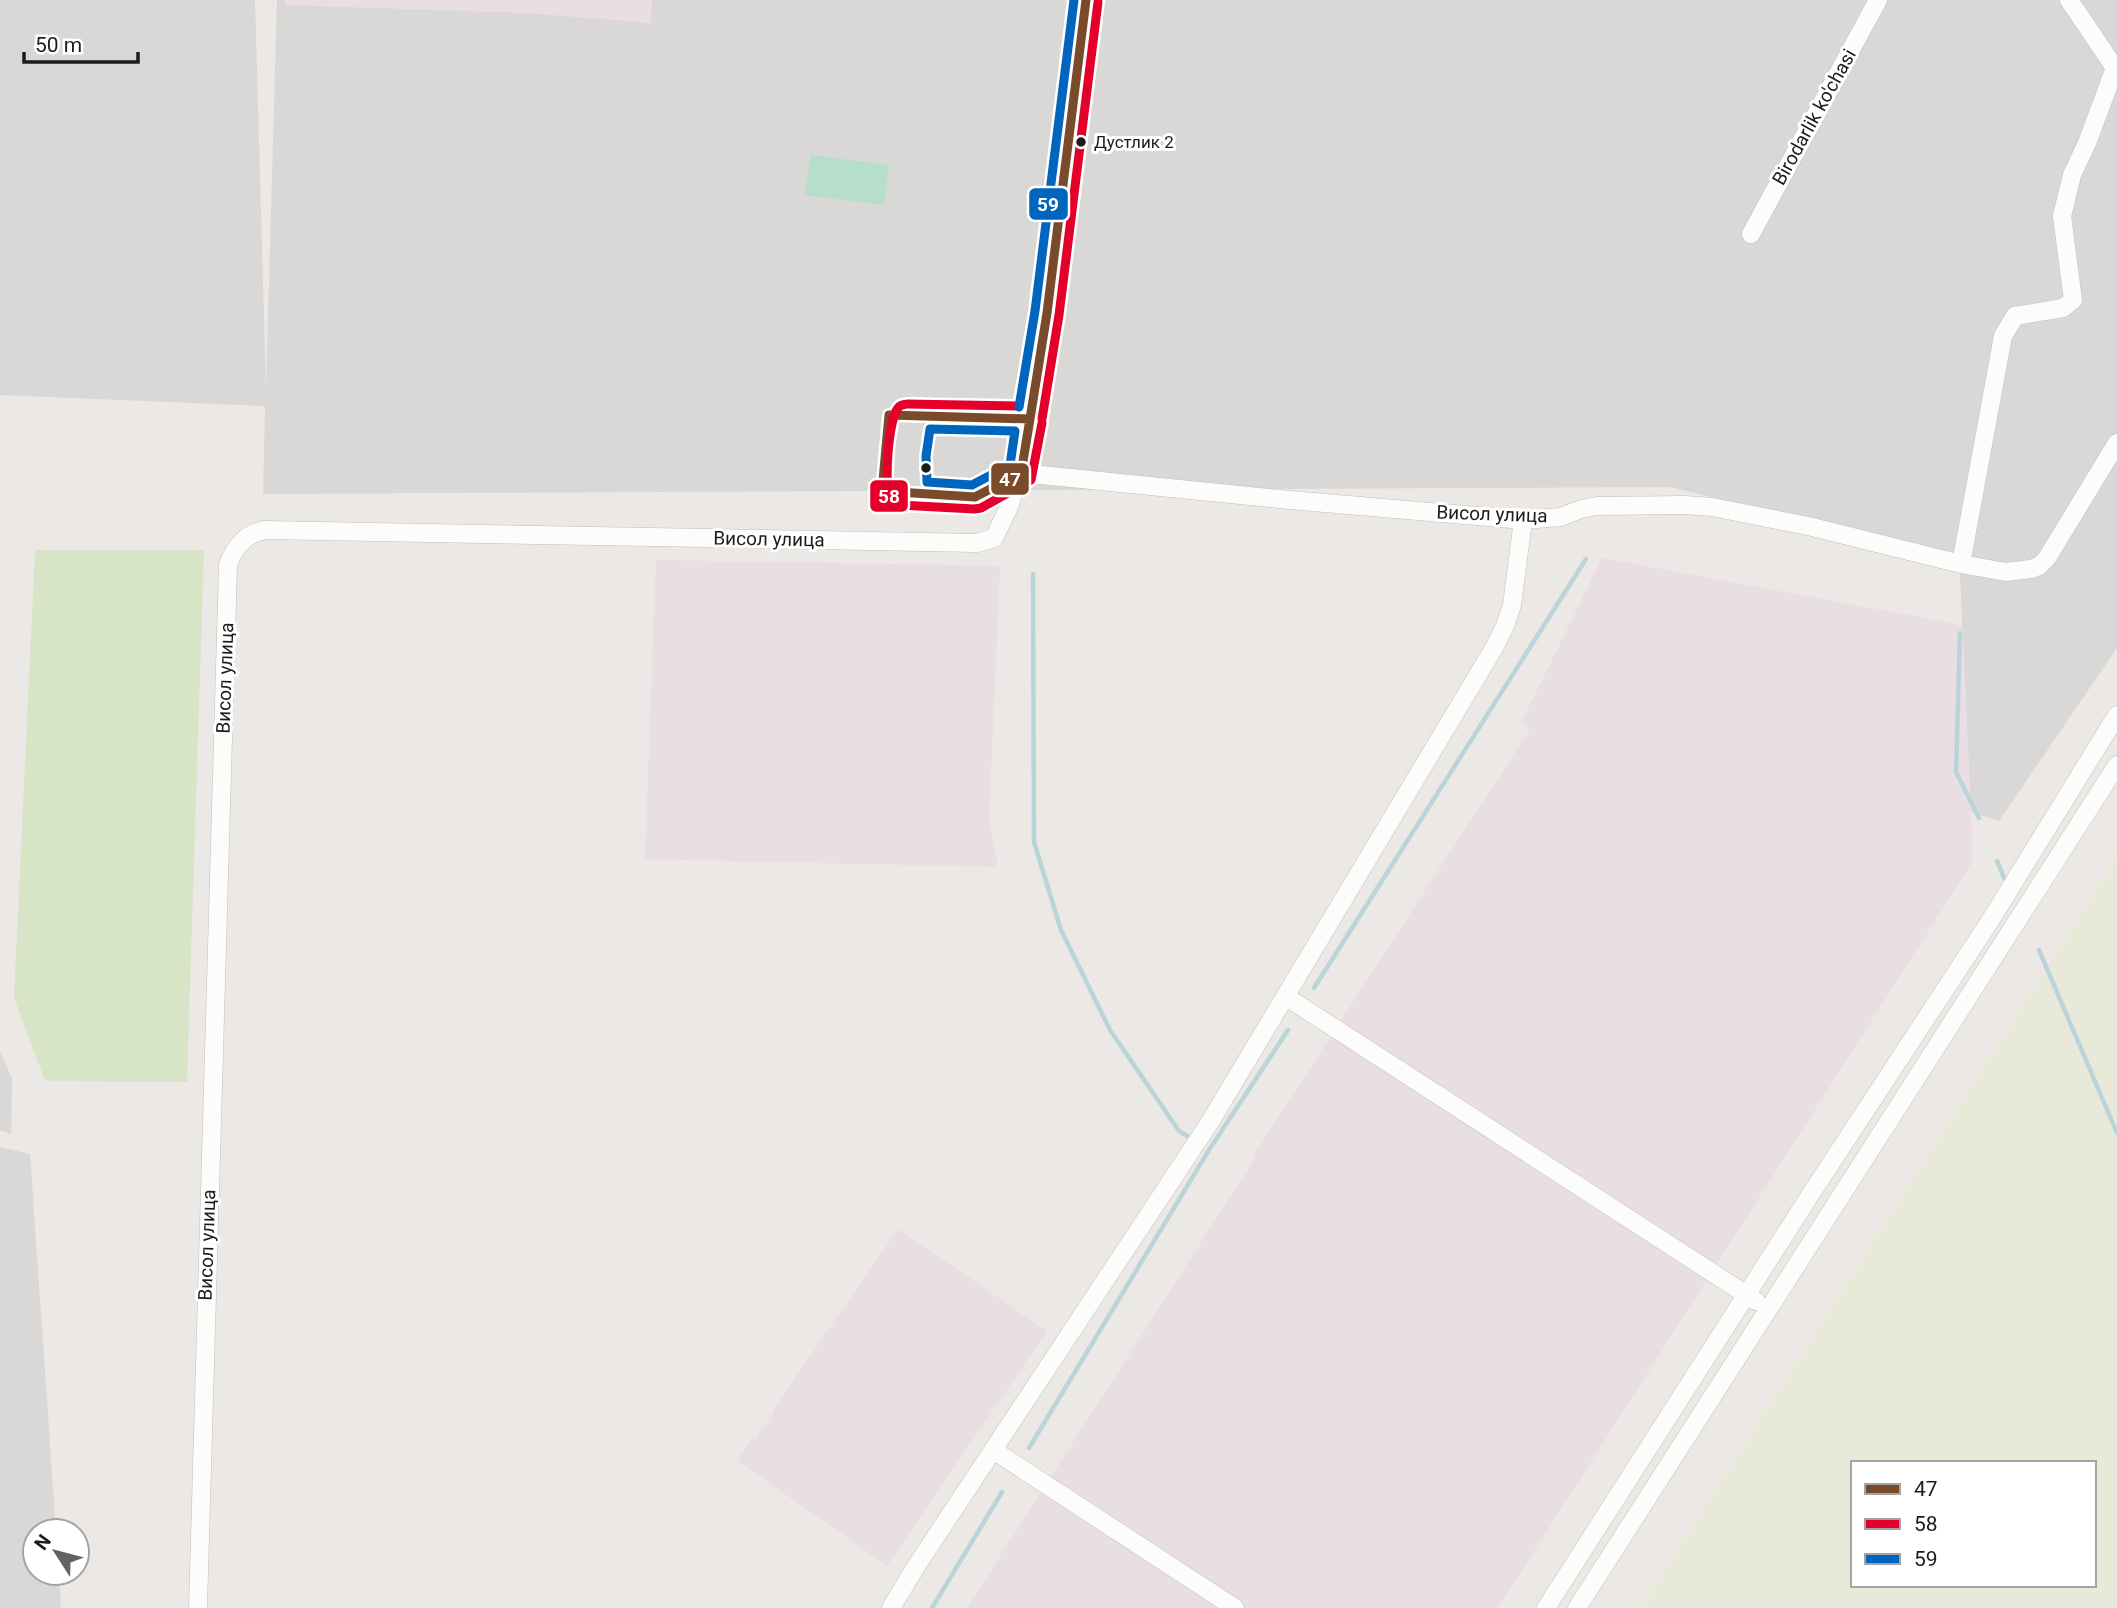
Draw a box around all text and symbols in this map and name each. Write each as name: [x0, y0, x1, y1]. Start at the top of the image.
scale bar: [24, 21, 138, 65]
text: 50 m: [35, 33, 82, 57]
street label: Birodarlik ko'chasi: [1767, 45, 1861, 189]
place label: Дустлик 2: [1094, 132, 1174, 152]
marker: Дустлик 2: [1074, 135, 1088, 149]
line badge: 59: [1028, 187, 1069, 221]
text: 59: [1037, 193, 1059, 216]
unlabelled marker: [919, 461, 933, 475]
line badge: 47: [990, 462, 1030, 496]
text: 47: [999, 468, 1021, 491]
line badge: 58: [869, 479, 909, 513]
text: 58: [878, 485, 900, 508]
street label: Висол улица: [1436, 501, 1548, 527]
street label: Висол улица: [713, 527, 825, 551]
street label: Висол улица: [212, 622, 238, 734]
street label: Висол улица: [194, 1189, 220, 1301]
legend: [1851, 1461, 2096, 1587]
text: 47: [1914, 1477, 1938, 1501]
text: 58: [1914, 1512, 1938, 1536]
north arrow: [21, 1517, 91, 1587]
text: N: [29, 1530, 56, 1554]
text: 59: [1914, 1547, 1938, 1571]

